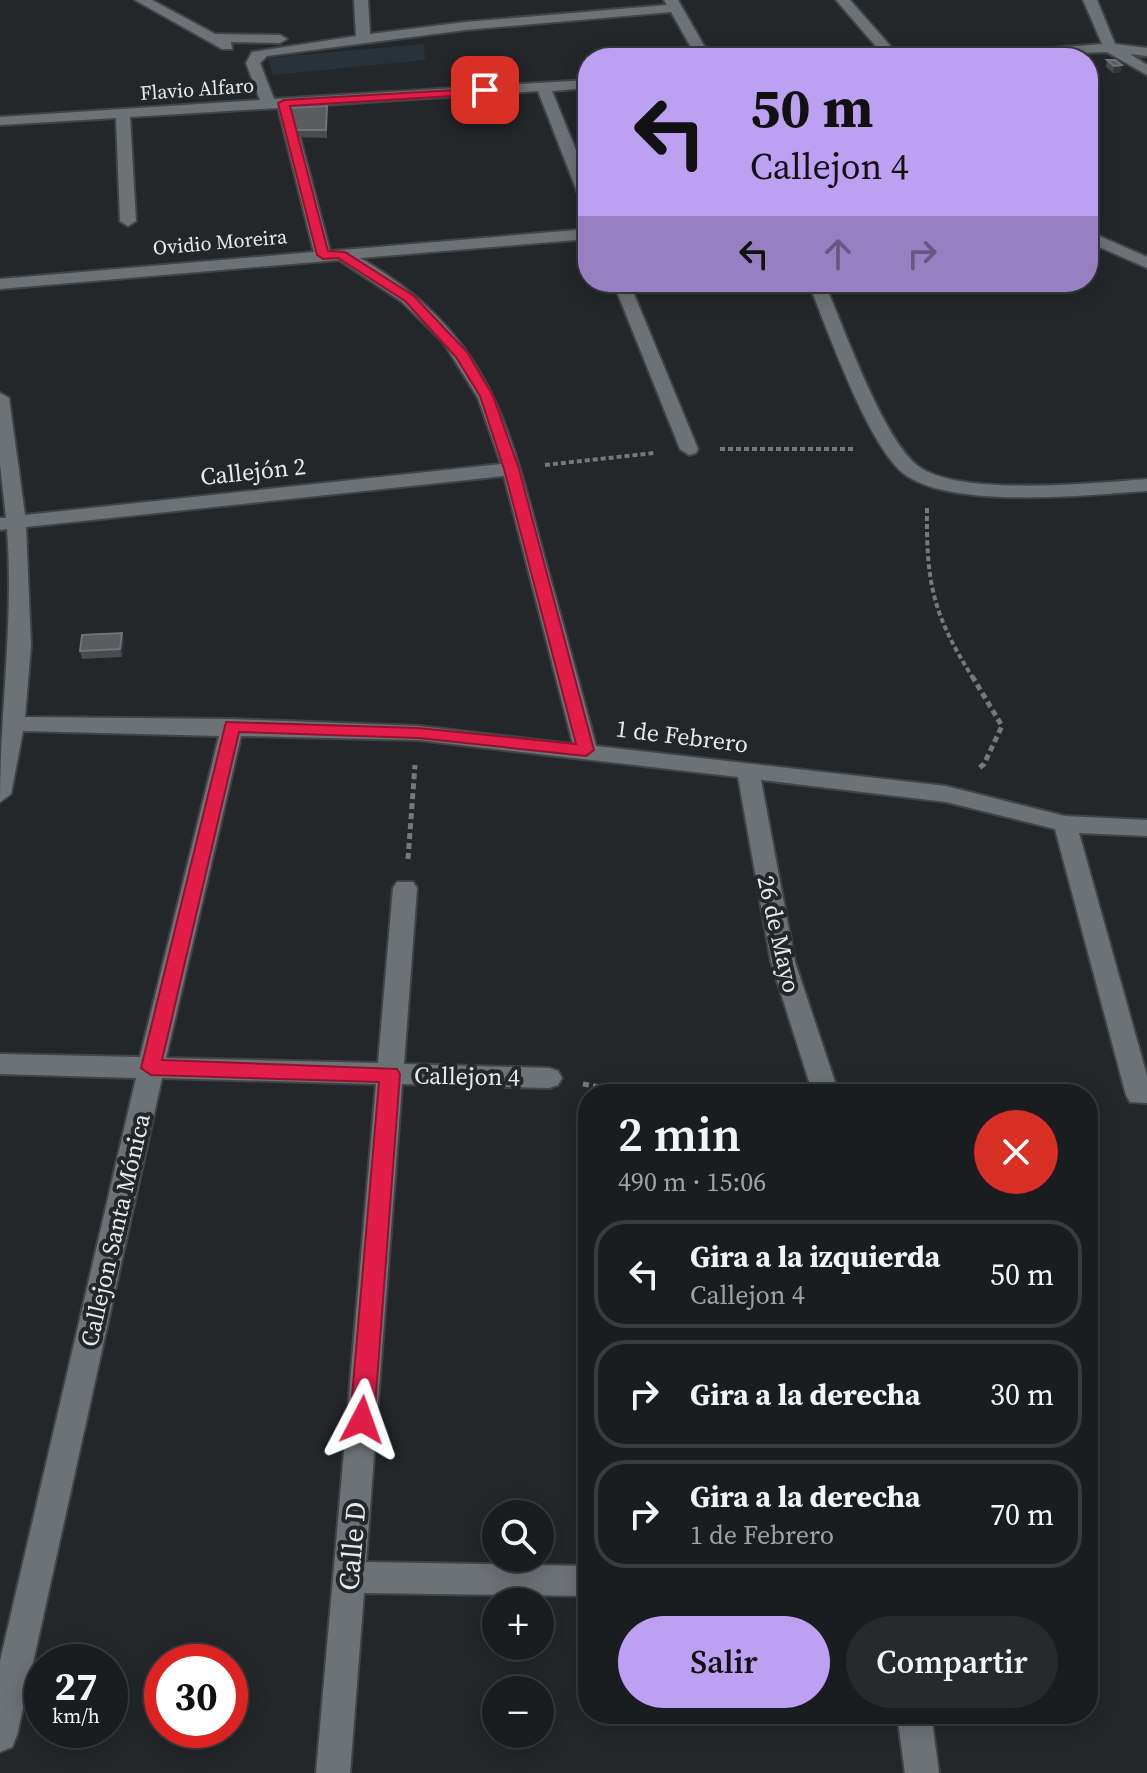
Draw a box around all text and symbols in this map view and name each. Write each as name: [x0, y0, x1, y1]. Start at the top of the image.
pin: [451, 56, 519, 124]
icon: arrive: [463, 68, 507, 112]
text: 50 m: [750, 69, 873, 146]
street label: Flavio Alfaro: [139, 71, 255, 107]
icon: left: [618, 80, 722, 184]
text: Callejon 4: [750, 142, 909, 191]
street label: Ovidio Moreira: [152, 222, 289, 262]
icon: left: [732, 232, 776, 276]
icon: ahead: [816, 232, 860, 276]
icon: right: [900, 232, 944, 276]
street label: Callejón 2: [199, 449, 307, 493]
street label: 1 de Febrero: [614, 712, 750, 760]
street label: 26 de Mayo: [750, 872, 808, 996]
street label: Callejon 4: [414, 1059, 520, 1093]
text: 2 min: [618, 1101, 741, 1167]
street label: Callejon Santa Mónica: [72, 1109, 158, 1350]
button: close: [974, 1110, 1058, 1194]
text: 490 m · 15:06: [618, 1164, 766, 1200]
text: Gira a la izquierda: [690, 1236, 940, 1277]
icon: left: [622, 1252, 666, 1296]
text: 50 m: [990, 1254, 1054, 1295]
text: Callejon 4: [690, 1277, 805, 1313]
icon: right: [622, 1372, 666, 1416]
text: Gira a la derecha: [690, 1374, 921, 1415]
text: 30 m: [990, 1374, 1054, 1415]
position arrow: [320, 1378, 404, 1462]
text: Gira a la derecha: [690, 1476, 921, 1517]
icon: right: [622, 1492, 666, 1536]
text: 70 m: [990, 1494, 1054, 1535]
street label: Calle D: [329, 1500, 375, 1592]
map controls: [482, 1500, 554, 1748]
button: search: [482, 1500, 554, 1572]
text: 1 de Febrero: [690, 1517, 834, 1553]
button: +: [482, 1588, 554, 1660]
button: Salir: [618, 1616, 830, 1708]
button: Compartir: [846, 1616, 1058, 1708]
speed limit sign: 30: [144, 1644, 248, 1748]
text: 27: [54, 1659, 98, 1713]
button: −: [482, 1676, 554, 1748]
text: km/h: [52, 1702, 100, 1730]

